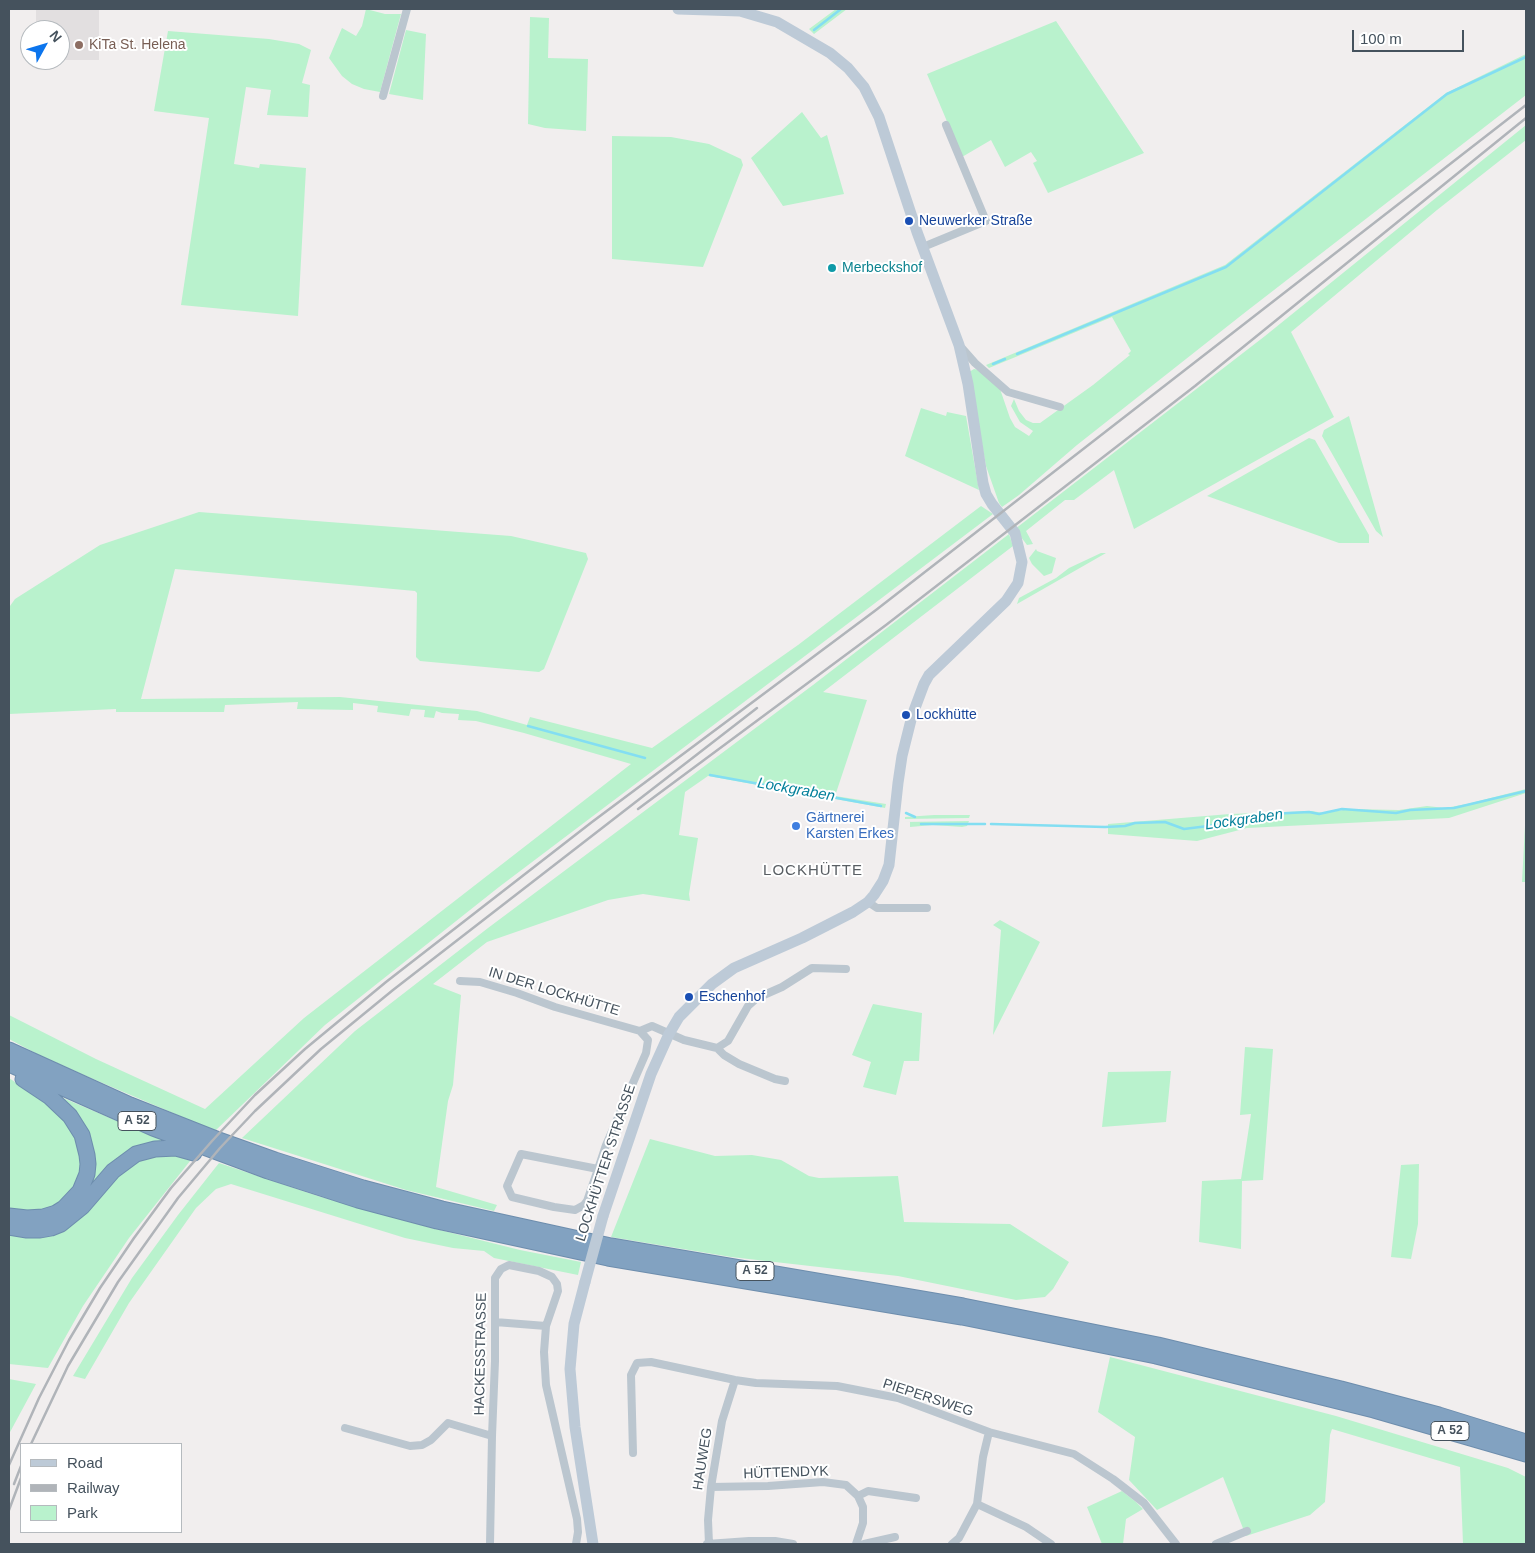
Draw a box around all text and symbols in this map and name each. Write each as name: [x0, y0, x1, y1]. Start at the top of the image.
north arrow: [20, 20, 70, 70]
scale bar: [1355, 20, 1468, 52]
text: N: [46, 27, 65, 45]
text: 100 m: [1360, 30, 1402, 47]
place label: KiTa St. Helena: [89, 37, 185, 53]
marker: KiTa St. Helena: [73, 39, 85, 51]
place label: Neuwerker Straße: [919, 213, 1033, 229]
marker: Neuwerker Straße: [903, 215, 915, 227]
place label: Merbeckshof: [842, 260, 922, 276]
marker: Merbeckshof: [826, 262, 838, 274]
place label: Lockhütte: [916, 707, 977, 723]
marker: Lockhütte: [900, 709, 912, 721]
water label: Lockgraben: [756, 774, 836, 806]
water label: Lockgraben: [1204, 806, 1284, 834]
place label: Gärtnerei Karsten Erkes: [806, 810, 894, 842]
marker: Gärtnerei Karsten Erkes: [790, 820, 802, 832]
district label: LOCKHÜTTE: [762, 862, 864, 880]
street label: IN DER LOCKHÜTTE: [486, 964, 622, 1020]
place label: Eschenhof: [699, 989, 765, 1005]
marker: Eschenhof: [683, 991, 695, 1003]
street label: LOCKHÜTTER STRASSE: [573, 1082, 639, 1244]
road number: A 52: [118, 1112, 156, 1130]
road number: A 52: [736, 1262, 774, 1280]
street label: HACKESSTRASSE: [472, 1292, 490, 1416]
street label: PIEPERSWEG: [881, 1375, 975, 1421]
road number: A 52: [1431, 1422, 1469, 1440]
street label: HAUWEG: [690, 1427, 716, 1491]
legend: [20, 1443, 182, 1533]
text: Road: [67, 1454, 103, 1471]
street label: HÜTTENDYK: [743, 1463, 829, 1483]
text: Railway: [67, 1479, 120, 1496]
text: Park: [67, 1504, 98, 1521]

